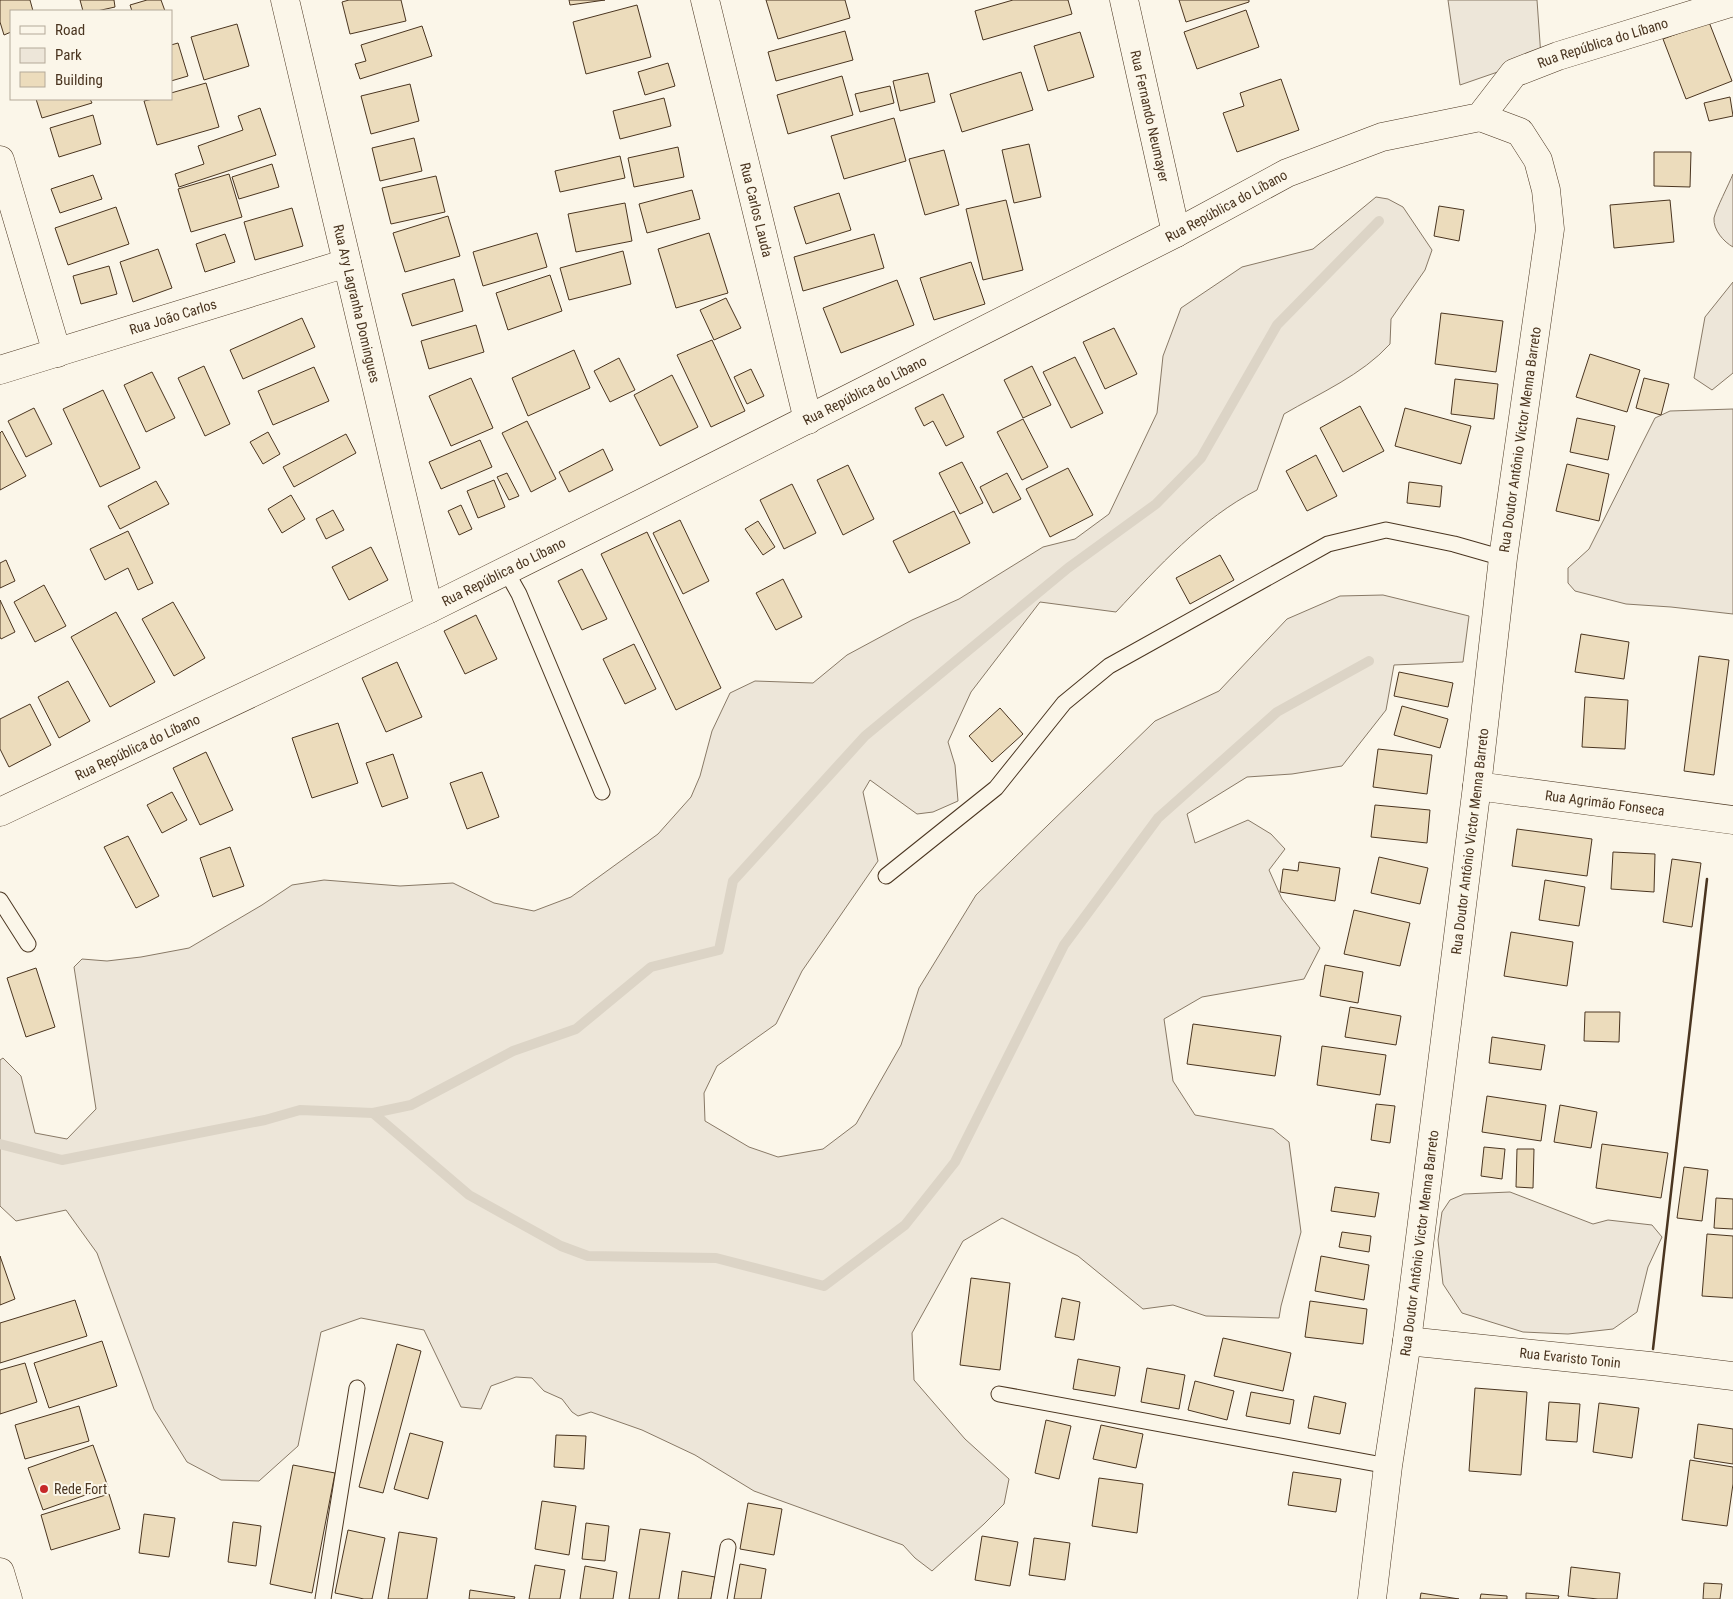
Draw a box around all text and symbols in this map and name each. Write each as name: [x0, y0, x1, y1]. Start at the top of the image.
legend: [10, 10, 172, 100]
street label: Rua República do Líbano: [1535, 15, 1670, 71]
text: Road: [55, 21, 85, 39]
text: Park: [55, 46, 82, 64]
street label: Rua Fernando Neumayer: [1127, 49, 1172, 184]
text: Building: [55, 71, 103, 89]
street label: Rua Carlos Lauda: [737, 161, 776, 259]
street label: Rua República do Líbano: [1163, 166, 1290, 245]
street label: Rua Ary Lagranha Domingues: [330, 223, 383, 384]
street label: Rua João Carlos: [127, 296, 219, 338]
street label: Rua Doutor Antônio Victor Menna Barreto: [1496, 326, 1544, 553]
street label: Rua República do Líbano: [800, 353, 929, 428]
street label: Rua República do Líbano: [439, 534, 568, 609]
street label: Rua República do Líbano: [72, 711, 202, 783]
street label: Rua Doutor Antônio Victor Menna Barreto: [1448, 727, 1492, 955]
street label: Rua Agrimão Fonseca: [1544, 787, 1666, 819]
street label: Rua Doutor Antônio Victor Menna Barreto: [1397, 1129, 1442, 1357]
street label: Rua Evaristo Tonin: [1519, 1345, 1622, 1371]
place label: Rede Fort: [54, 1481, 107, 1497]
marker: Rede Fort: [38, 1483, 50, 1495]

